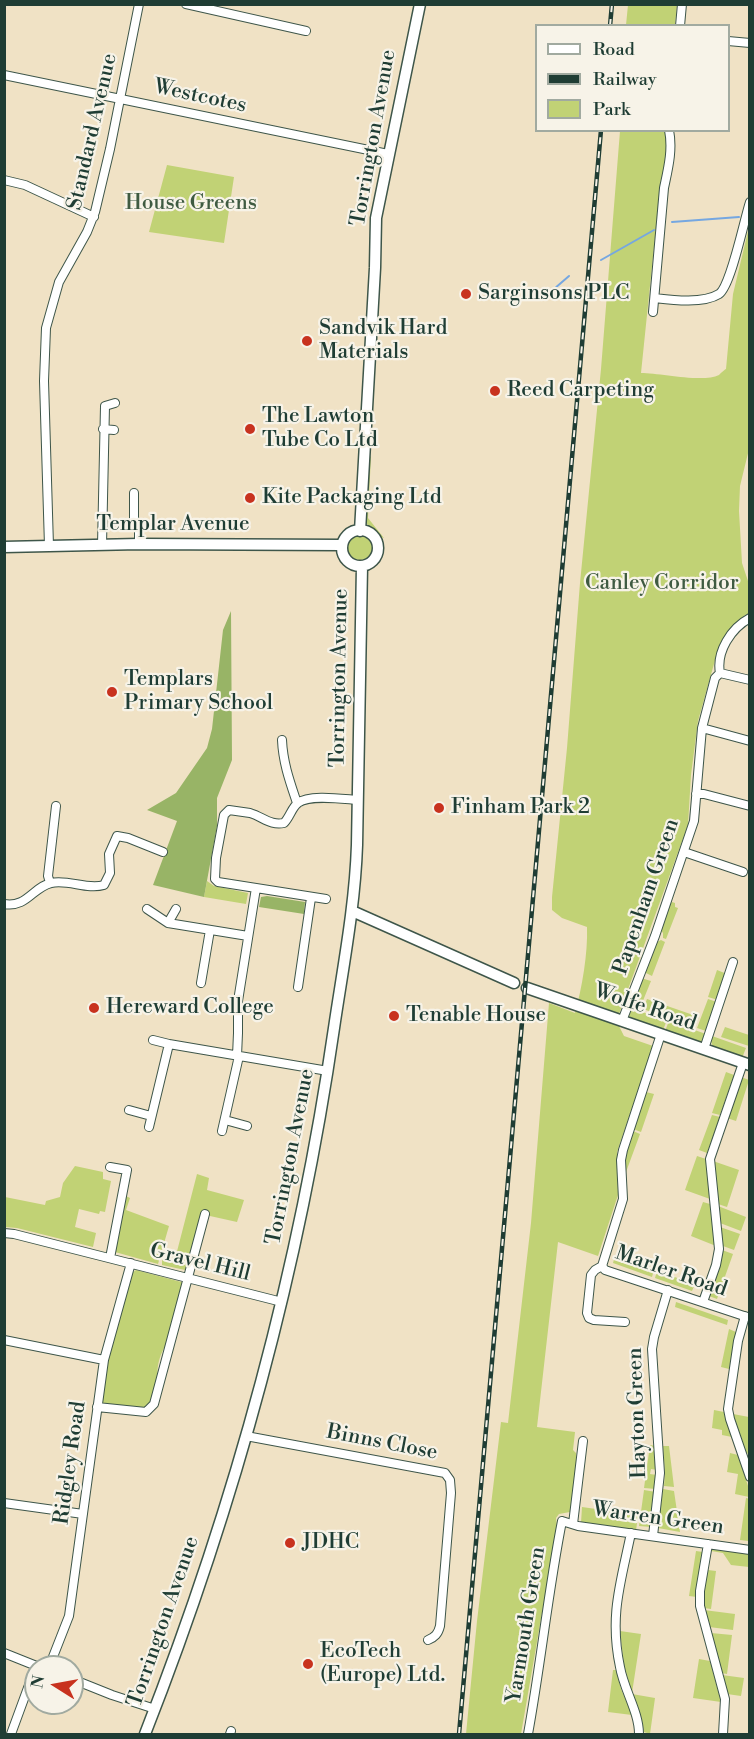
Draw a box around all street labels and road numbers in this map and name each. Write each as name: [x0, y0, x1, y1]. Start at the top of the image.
street label: Torrington Avenue: [346, 48, 402, 228]
street label: Standard Avenue: [63, 51, 123, 213]
street label: Westcotes: [151, 75, 249, 119]
street label: Templar Avenue: [96, 512, 250, 538]
street label: Torrington Avenue: [326, 588, 354, 768]
street label: Papenham Green: [609, 816, 685, 978]
street label: Wolfe Road: [591, 979, 699, 1037]
street label: Torrington Avenue: [262, 1067, 320, 1247]
street label: Gravel Hill: [147, 1238, 253, 1288]
street label: Marler Road: [612, 1241, 730, 1303]
street label: Hayton Green: [623, 1347, 653, 1479]
street label: Ridgley Road: [50, 1400, 92, 1526]
street label: Binns Close: [324, 1420, 440, 1466]
street label: Warren Green: [591, 1497, 725, 1541]
street label: Torrington Avenue: [123, 1533, 205, 1711]
street label: Yarmouth Green: [502, 1545, 552, 1705]

